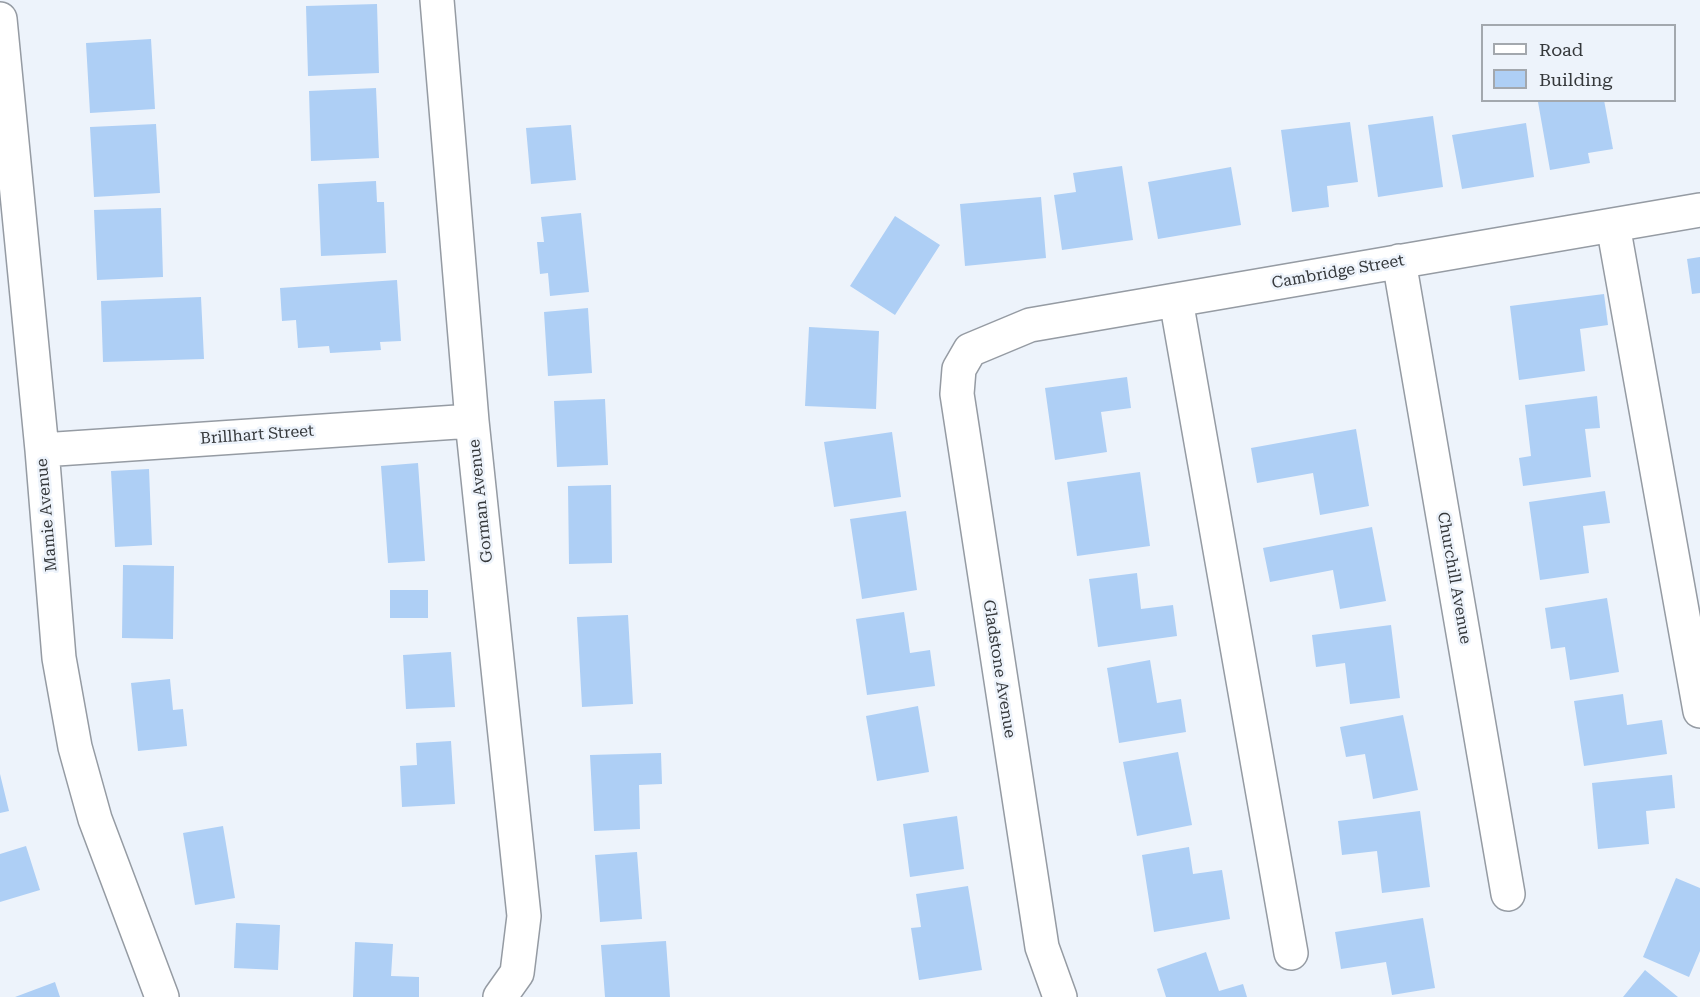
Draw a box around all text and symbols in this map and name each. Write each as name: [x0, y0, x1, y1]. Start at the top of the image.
legend: [1481, 24, 1676, 102]
text: Road: [1539, 39, 1583, 60]
text: Building: [1539, 69, 1613, 90]
street label: Cambridge Street: [1270, 251, 1406, 293]
street label: Brillhart Street: [199, 421, 315, 449]
street label: Gorman Avenue: [465, 438, 497, 564]
street label: Mamie Avenue: [32, 458, 62, 572]
street label: Churchill Avenue: [1433, 510, 1475, 646]
street label: Gladstone Avenue: [979, 598, 1019, 740]

